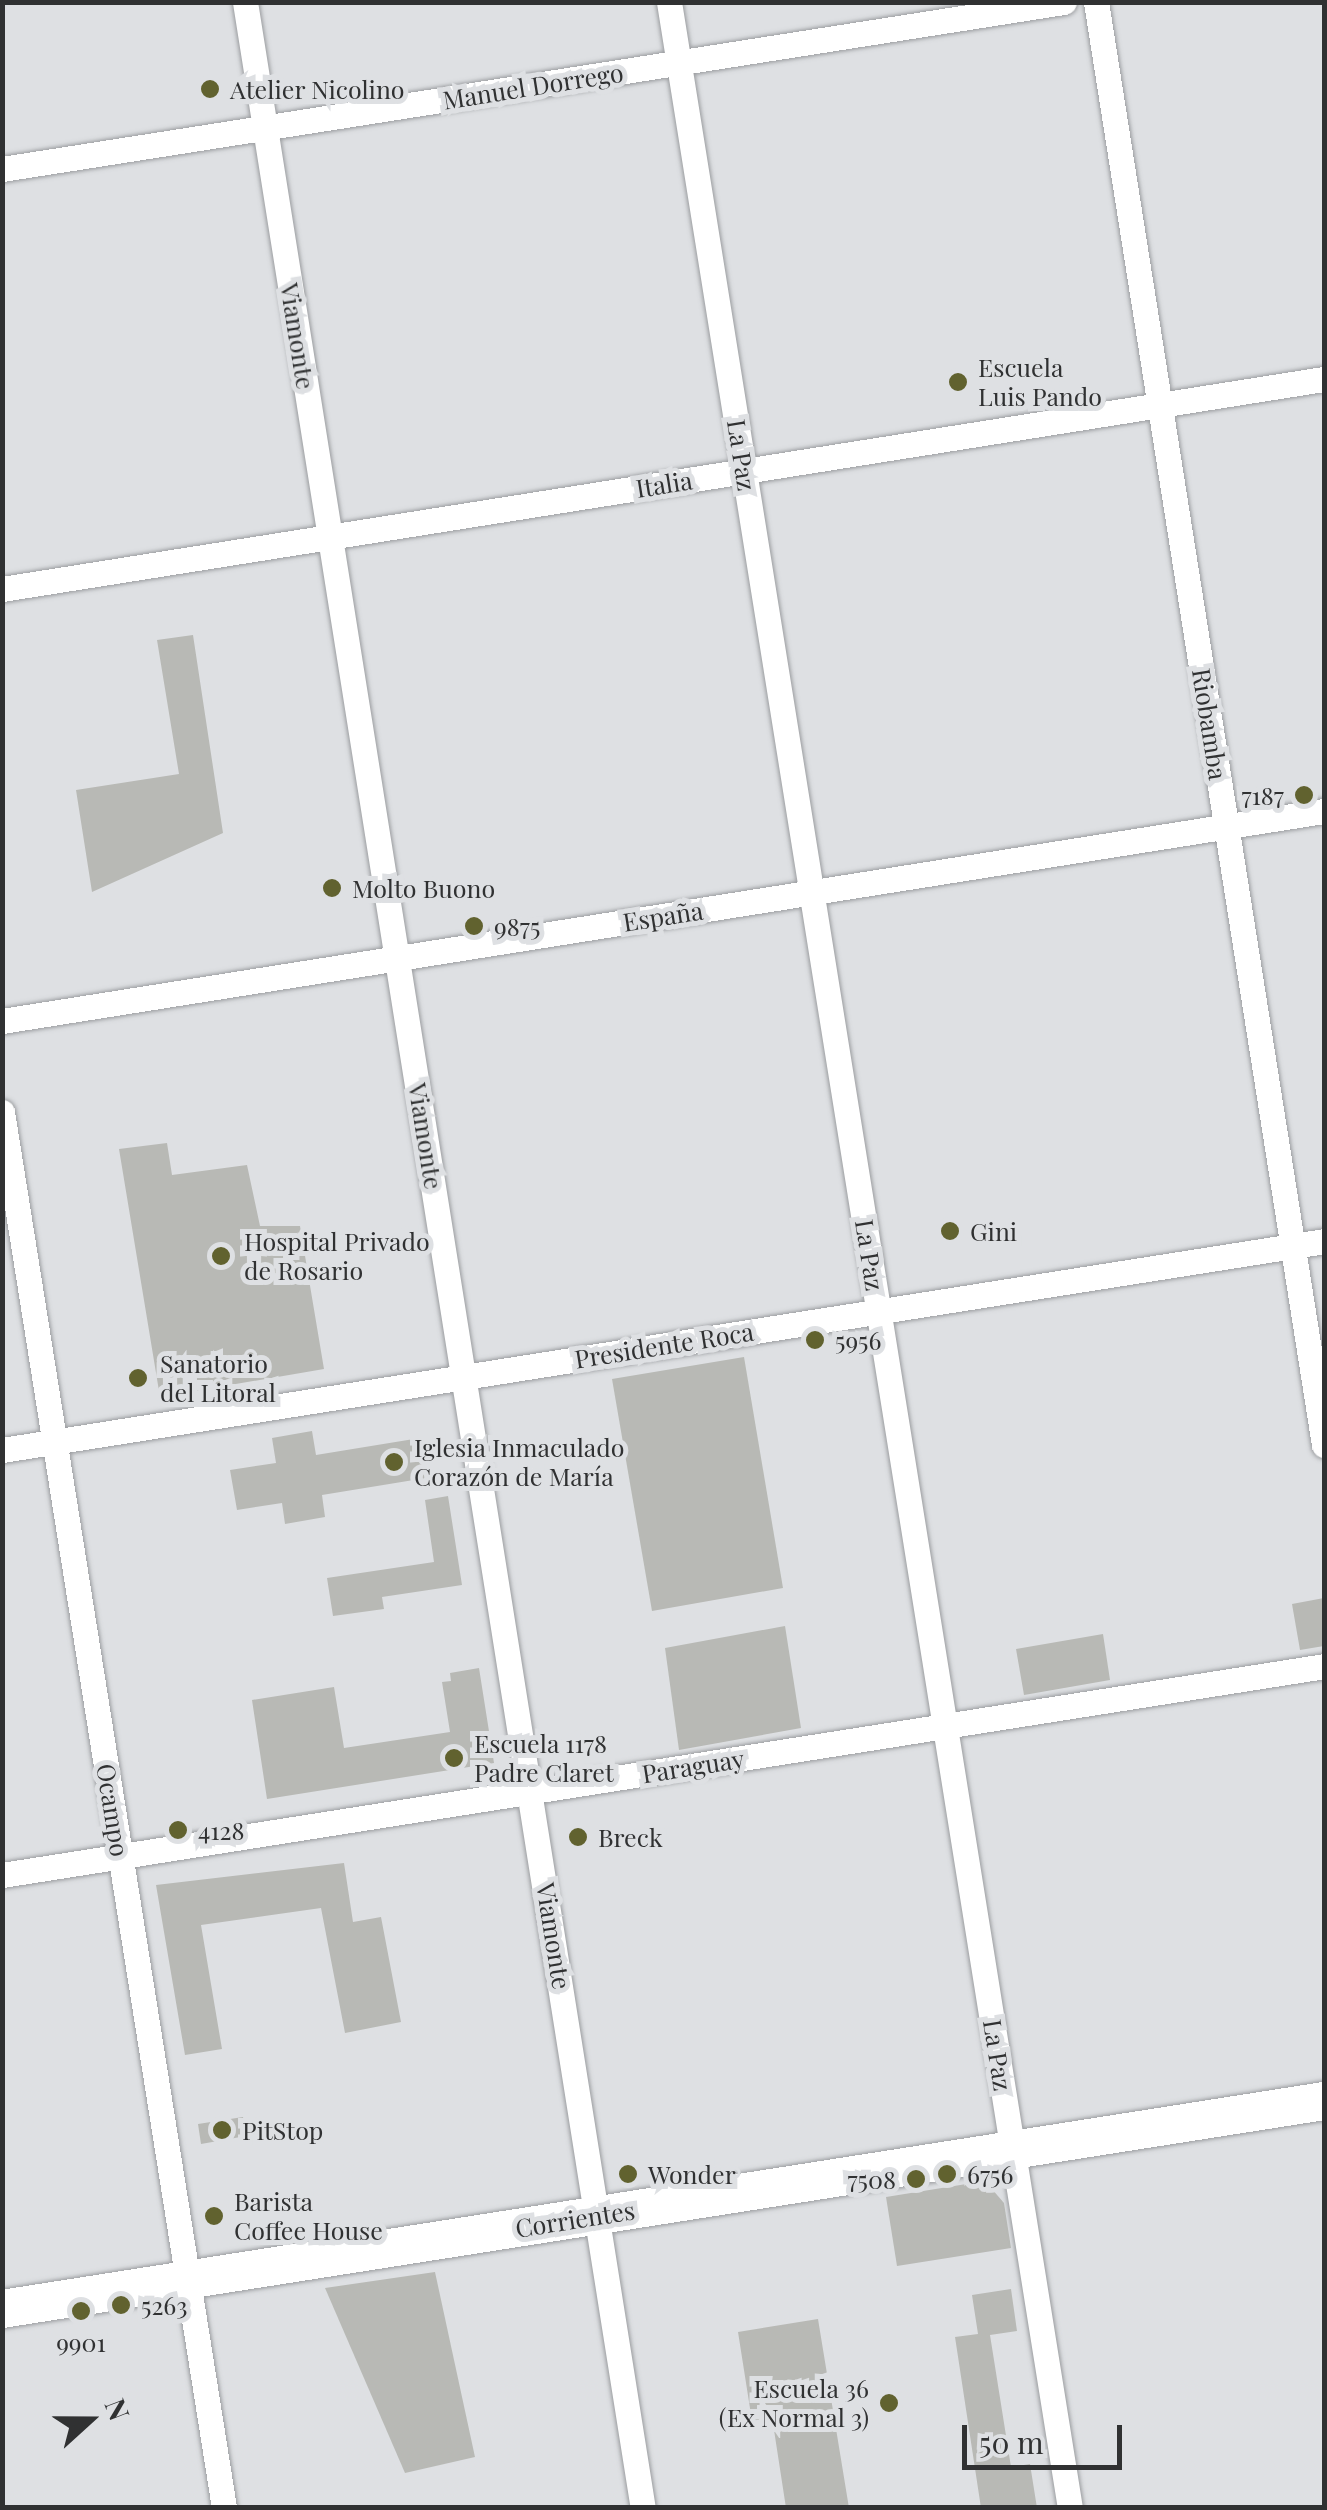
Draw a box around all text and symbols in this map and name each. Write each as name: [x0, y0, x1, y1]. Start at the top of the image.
street label: Manuel Dorrego: [441, 57, 625, 115]
place label: Atelier Nicolino: [230, 74, 405, 104]
marker: Atelier Nicolino: [199, 78, 221, 100]
street label: Viamonte: [275, 281, 321, 391]
place label: Escuela Luis Pando: [978, 353, 1102, 412]
marker: Escuela Luis Pando: [947, 371, 969, 393]
street label: La Paz: [722, 417, 762, 493]
street label: Italia: [634, 465, 694, 503]
street label: Riobamba: [1186, 666, 1234, 782]
place label: 7187: [1241, 780, 1284, 810]
marker: 7187: [1293, 784, 1315, 806]
place label: Molto Buono: [352, 873, 495, 903]
marker: Molto Buono: [321, 877, 343, 899]
street label: España: [621, 895, 705, 937]
place label: 9875: [494, 911, 540, 941]
marker: 9875: [463, 915, 485, 937]
street label: Viamonte: [403, 1081, 449, 1191]
place label: Gini: [970, 1216, 1017, 1246]
street label: La Paz: [850, 1217, 890, 1293]
marker: Gini: [939, 1220, 961, 1242]
place label: Hospital Privado de Rosario: [244, 1227, 430, 1286]
marker: Hospital Privado de Rosario: [208, 1243, 234, 1269]
street label: Presidente Roca: [572, 1316, 756, 1374]
place label: 5956: [835, 1325, 881, 1355]
marker: 5956: [804, 1329, 826, 1351]
place label: Sanatorio del Litoral: [160, 1349, 276, 1408]
marker: Sanatorio del Litoral: [125, 1365, 151, 1391]
place label: Iglesia Inmaculado Corazón de María: [414, 1433, 625, 1492]
marker: Iglesia Inmaculado Corazón de María: [383, 1451, 405, 1473]
place label: Escuela 1178 Padre Claret: [474, 1729, 614, 1788]
street label: Paraguay: [640, 1743, 746, 1789]
marker: Escuela 1178 Padre Claret: [443, 1747, 465, 1769]
street label: Ocampo: [91, 1761, 135, 1859]
place label: 4128: [198, 1815, 245, 1845]
marker: 4128: [167, 1819, 189, 1841]
place label: Breck: [598, 1822, 663, 1852]
marker: Breck: [567, 1826, 589, 1848]
street label: Viamonte: [531, 1881, 577, 1991]
street label: La Paz: [978, 2017, 1018, 2093]
place label: PitStop: [242, 2115, 323, 2145]
marker: PitStop: [211, 2119, 233, 2141]
place label: Wonder: [648, 2159, 736, 2189]
place label: 6756: [967, 2159, 1013, 2189]
marker: Wonder: [617, 2163, 639, 2185]
marker: 6756: [936, 2163, 958, 2185]
place label: 7508: [847, 2164, 896, 2194]
marker: 7508: [905, 2168, 927, 2190]
place label: Barista Coffee House: [234, 2187, 383, 2246]
street label: Corrientes: [513, 2195, 637, 2243]
marker: Barista Coffee House: [203, 2205, 225, 2227]
place label: 5263: [141, 2290, 188, 2320]
marker: 5263: [110, 2294, 132, 2316]
marker: 9901: [70, 2300, 92, 2322]
place label: 9901: [56, 2327, 106, 2357]
north arrow: [40, 2370, 140, 2470]
place label: Escuela 36 (Ex Normal 3): [718, 2374, 869, 2433]
marker: Escuela 36 (Ex Normal 3): [878, 2392, 900, 2414]
text: N: [98, 2393, 139, 2425]
scale bar: [967, 2405, 1127, 2467]
text: 50 m: [979, 2422, 1044, 2462]

